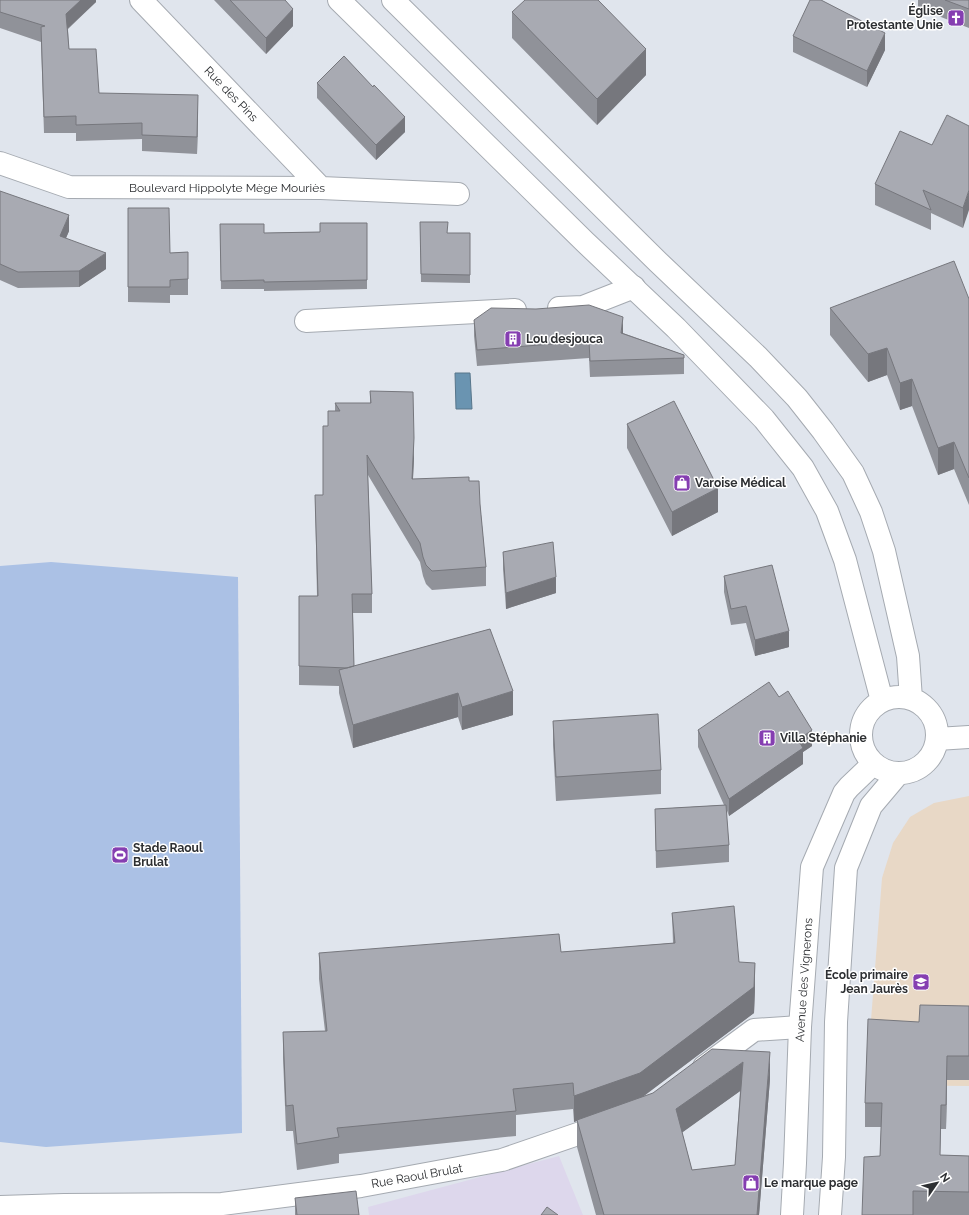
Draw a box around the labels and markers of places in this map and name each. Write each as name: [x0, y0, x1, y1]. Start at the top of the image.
place label: Église Protestante Unie: [846, 3, 943, 32]
church icon: Église Protestante Unie: [946, 8, 966, 28]
building icon: Lou desjouca: [503, 329, 523, 349]
place label: Lou desjouca: [526, 332, 603, 346]
shop icon: Varoise Médical: [672, 473, 692, 493]
place label: Varoise Médical: [695, 476, 786, 490]
building icon: Villa Stéphanie: [757, 728, 777, 748]
place label: Villa Stéphanie: [780, 731, 867, 745]
place label: Stade Raoul Brulat: [133, 841, 203, 869]
sports icon: Stade Raoul Brulat: [110, 845, 130, 865]
place label: École primaire Jean Jaurès: [825, 967, 908, 996]
school or university icon: École primaire Jean Jaurès: [911, 972, 931, 992]
shop icon: Le marque page: [741, 1173, 761, 1193]
place label: Le marque page: [764, 1176, 858, 1190]

